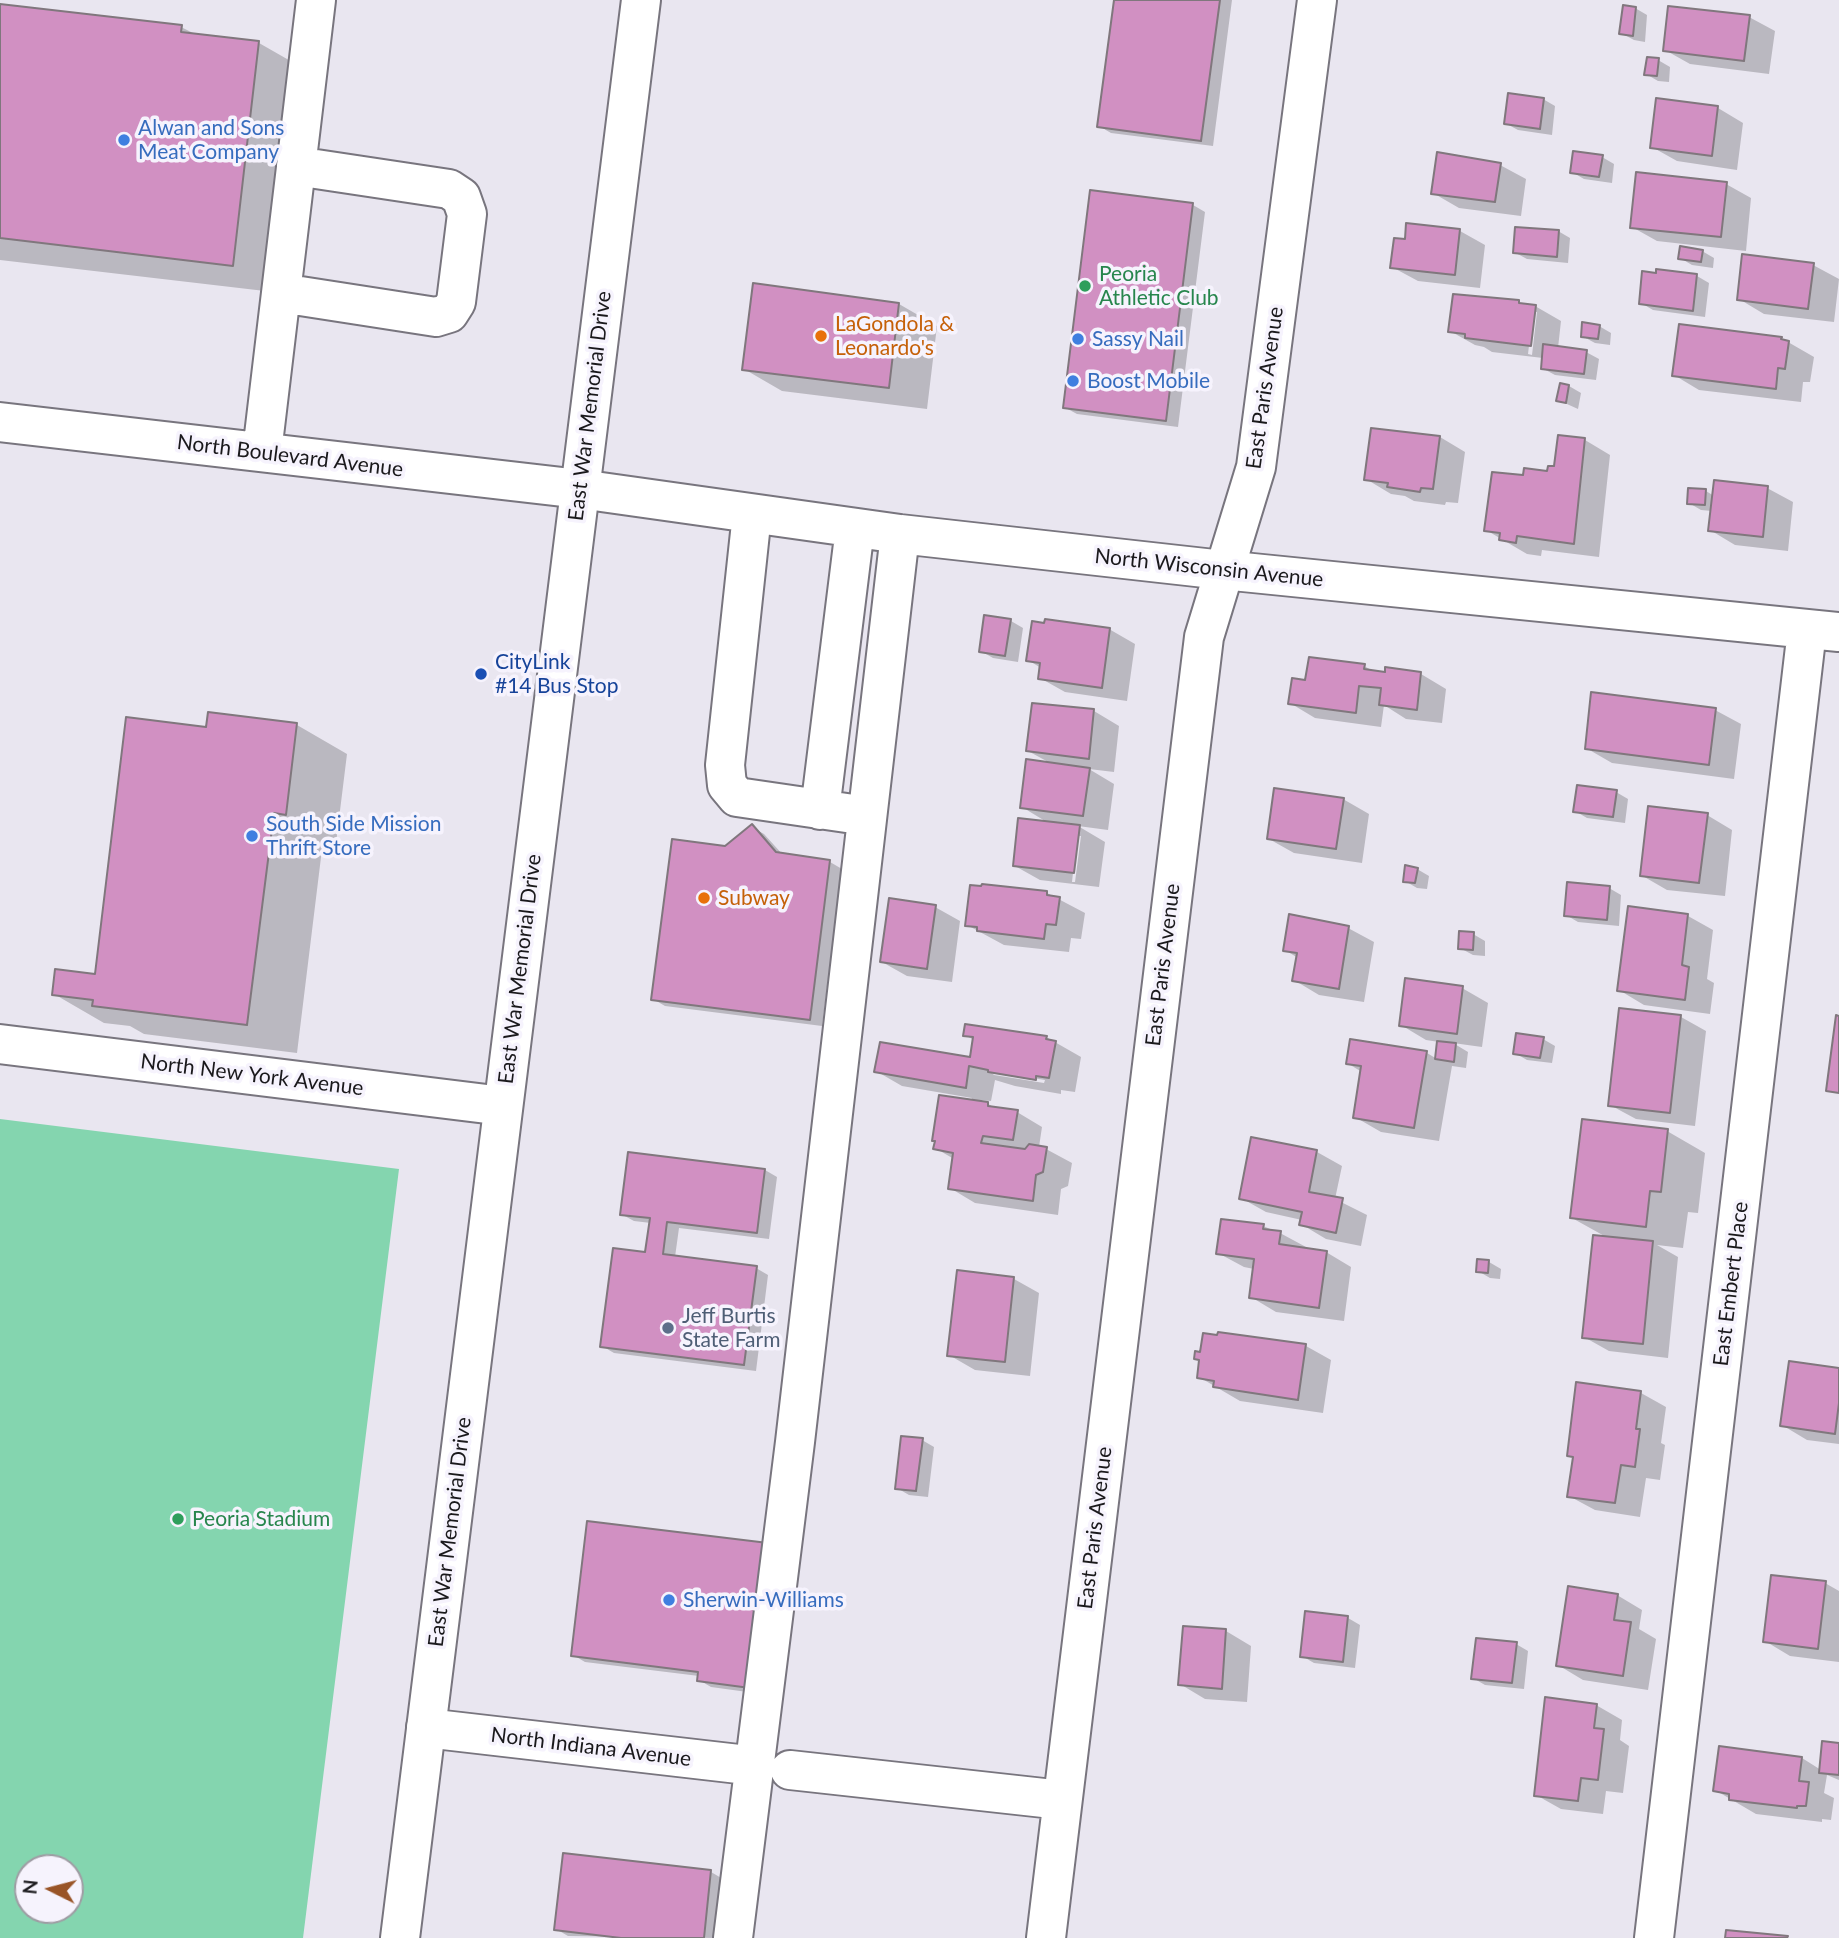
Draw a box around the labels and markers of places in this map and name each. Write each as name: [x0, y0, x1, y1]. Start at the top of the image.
place label: Alwan and Sons Meat Company: [138, 115, 284, 165]
marker: Alwan and Sons Meat Company: [116, 132, 132, 148]
place label: Peoria Athletic Club: [1099, 261, 1219, 311]
marker: Peoria Athletic Club: [1077, 278, 1093, 294]
place label: LaGondola & Leonardo's: [835, 311, 954, 361]
place label: Sassy Nail: [1092, 326, 1184, 352]
marker: LaGondola & Leonardo's: [813, 328, 829, 344]
marker: Sassy Nail: [1070, 331, 1086, 347]
place label: Boost Mobile: [1087, 368, 1210, 394]
marker: Boost Mobile: [1065, 373, 1081, 389]
place label: CityLink #14 Bus Stop: [495, 649, 619, 699]
marker: CityLink #14 Bus Stop: [473, 666, 489, 682]
place label: South Side Mission Thrift Store: [266, 811, 441, 861]
marker: South Side Mission Thrift Store: [244, 828, 260, 844]
place label: Subway: [718, 885, 790, 911]
marker: Subway: [696, 890, 712, 906]
place label: Jeff Burtis State Farm: [682, 1303, 780, 1353]
marker: Jeff Burtis State Farm: [660, 1320, 676, 1336]
place label: Peoria Stadium: [192, 1506, 330, 1532]
marker: Peoria Stadium: [170, 1511, 186, 1527]
place label: Sherwin-Williams: [683, 1587, 844, 1613]
marker: Sherwin-Williams: [661, 1592, 677, 1608]

